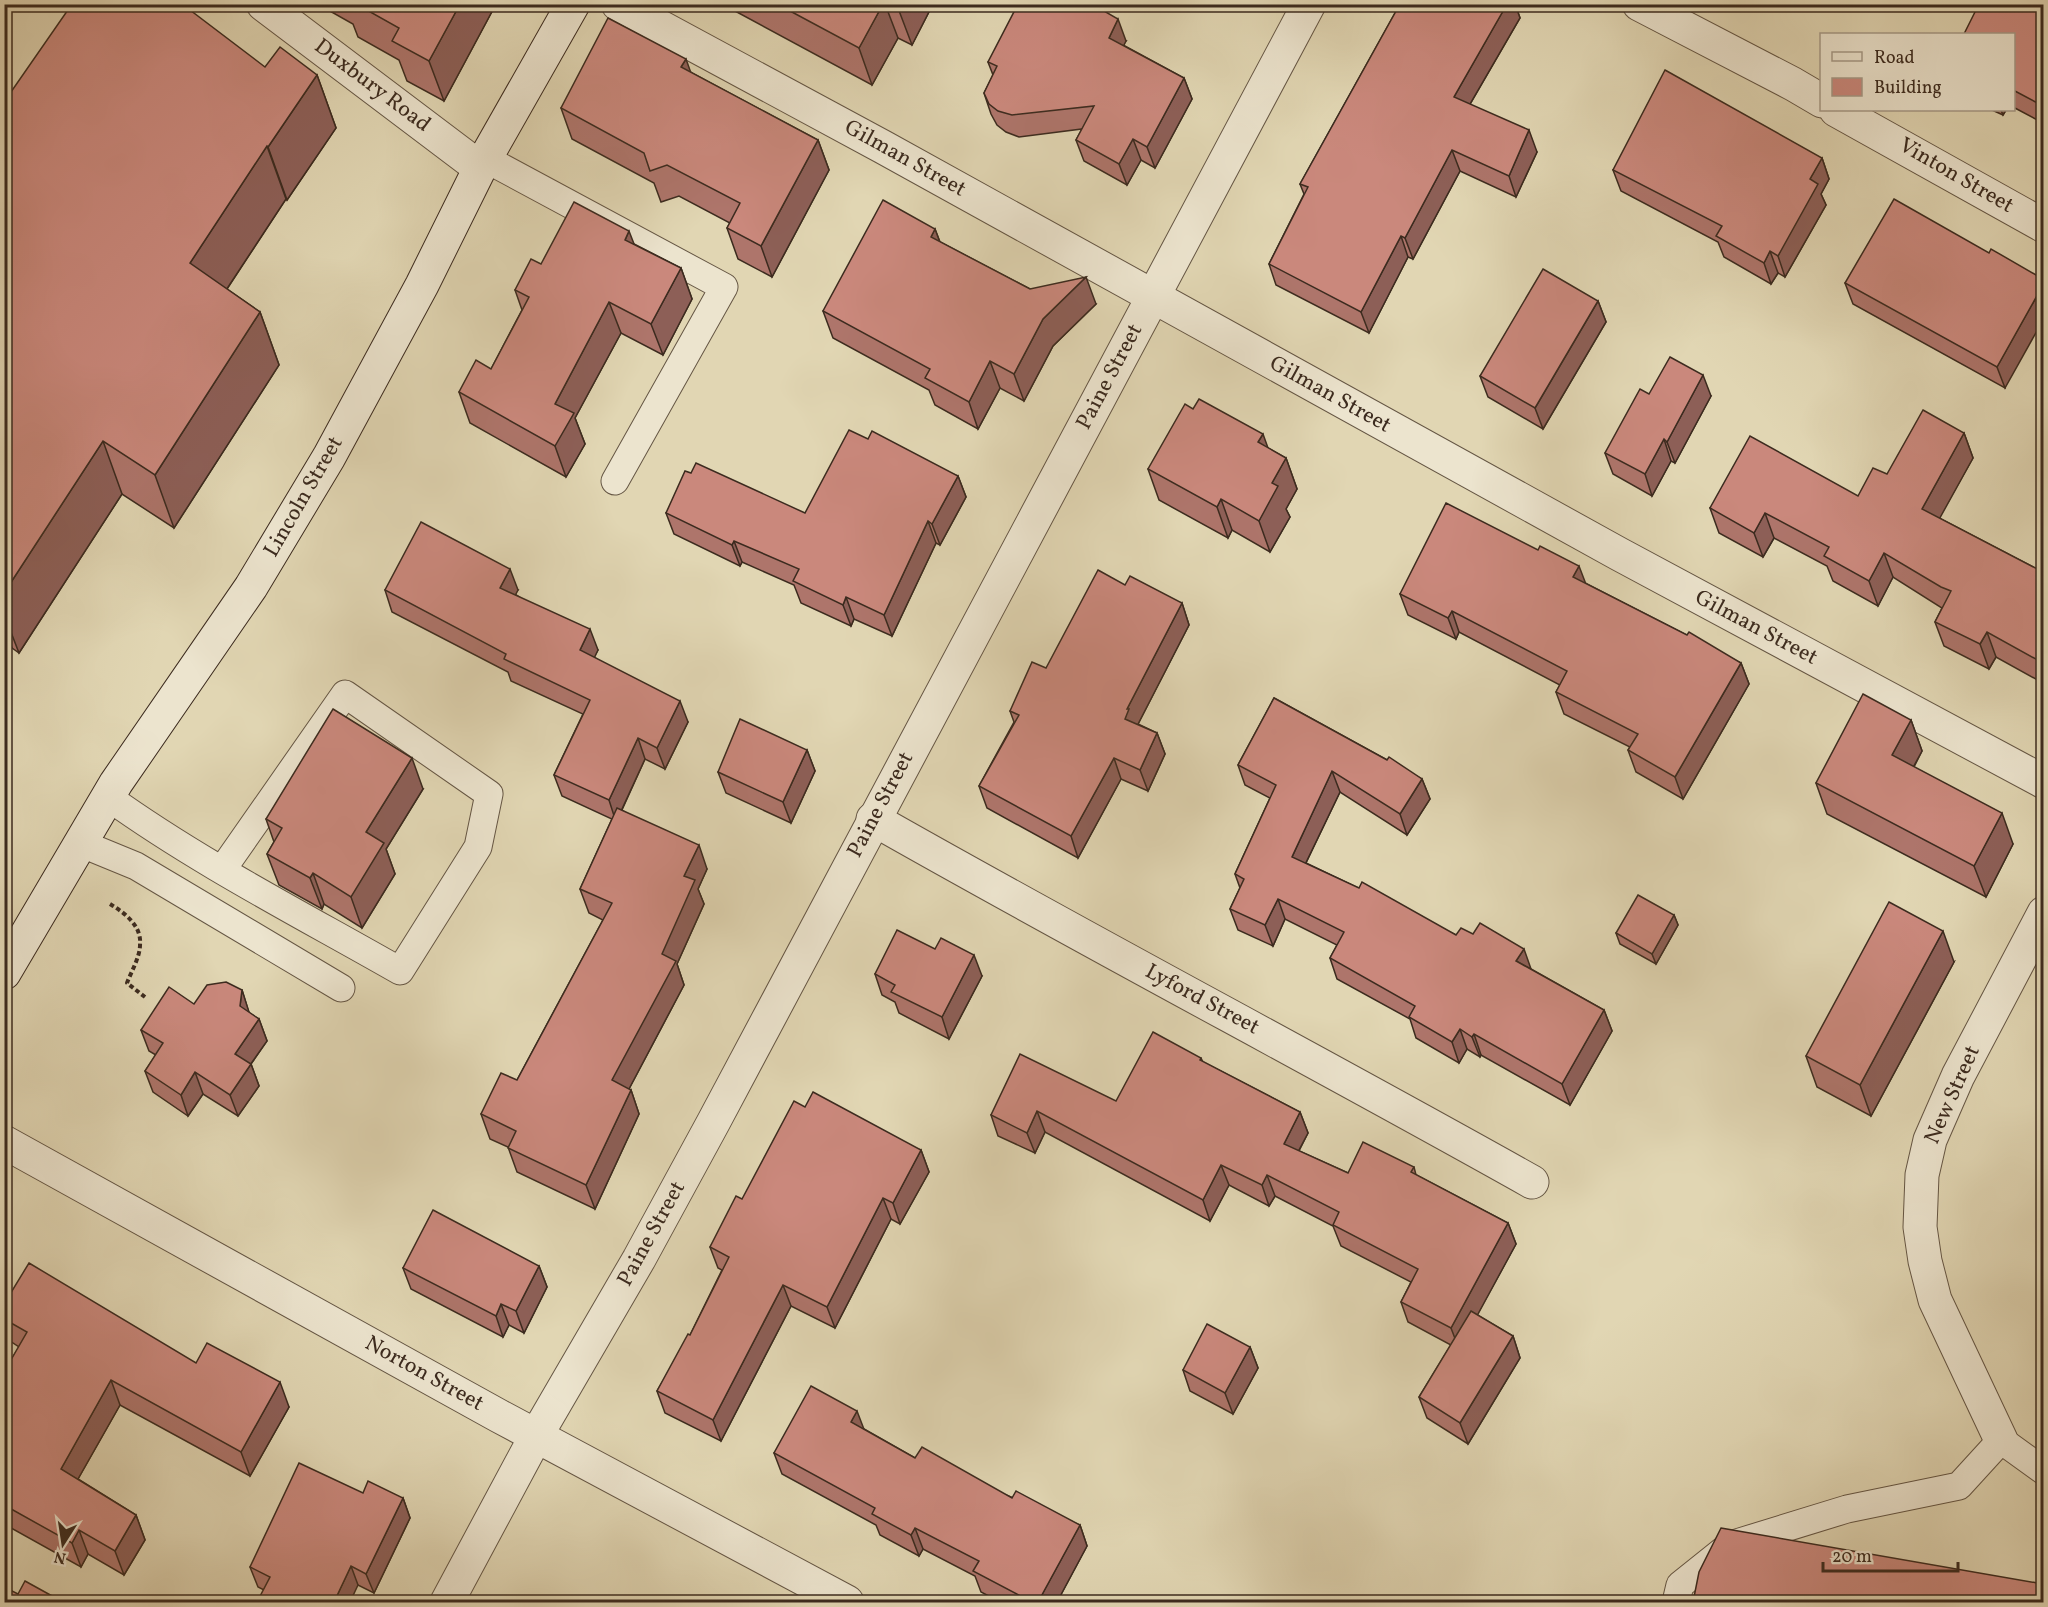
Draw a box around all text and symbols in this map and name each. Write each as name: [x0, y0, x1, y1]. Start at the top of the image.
street label: Duxbury Road: [307, 32, 437, 140]
legend: [1820, 33, 2015, 111]
text: Road: [1874, 46, 1915, 71]
text: Building: [1874, 76, 1942, 101]
street label: Gilman Street: [838, 113, 972, 205]
street label: Vinton Street: [1893, 131, 2019, 222]
street label: Paine Street: [1069, 318, 1151, 435]
street label: Gilman Street: [1263, 349, 1397, 441]
street label: Lincoln Street: [257, 430, 351, 563]
street label: Gilman Street: [1689, 583, 1823, 673]
street label: Paine Street: [840, 746, 922, 863]
street label: Lyford Street: [1139, 957, 1265, 1043]
street label: New Street: [1917, 1041, 1989, 1149]
street label: Paine Street: [610, 1176, 694, 1292]
street label: Norton Street: [359, 1329, 489, 1420]
north arrow: [33, 1514, 93, 1574]
scale bar: [1823, 1535, 1958, 1573]
text: N: [52, 1545, 68, 1569]
text: 20 m: [1832, 1545, 1872, 1570]

